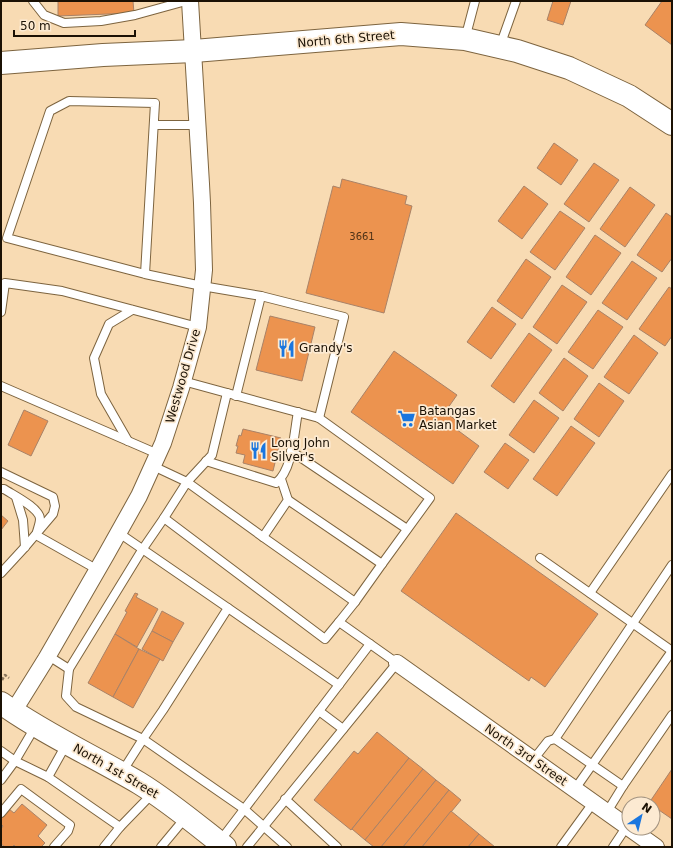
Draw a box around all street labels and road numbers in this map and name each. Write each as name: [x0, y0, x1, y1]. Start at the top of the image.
street label: North 6th Street: [297, 28, 396, 50]
street label: Westwood Drive: [163, 327, 203, 425]
street label: North 3rd Street: [482, 721, 570, 789]
street label: North 1st Street: [71, 741, 161, 801]

